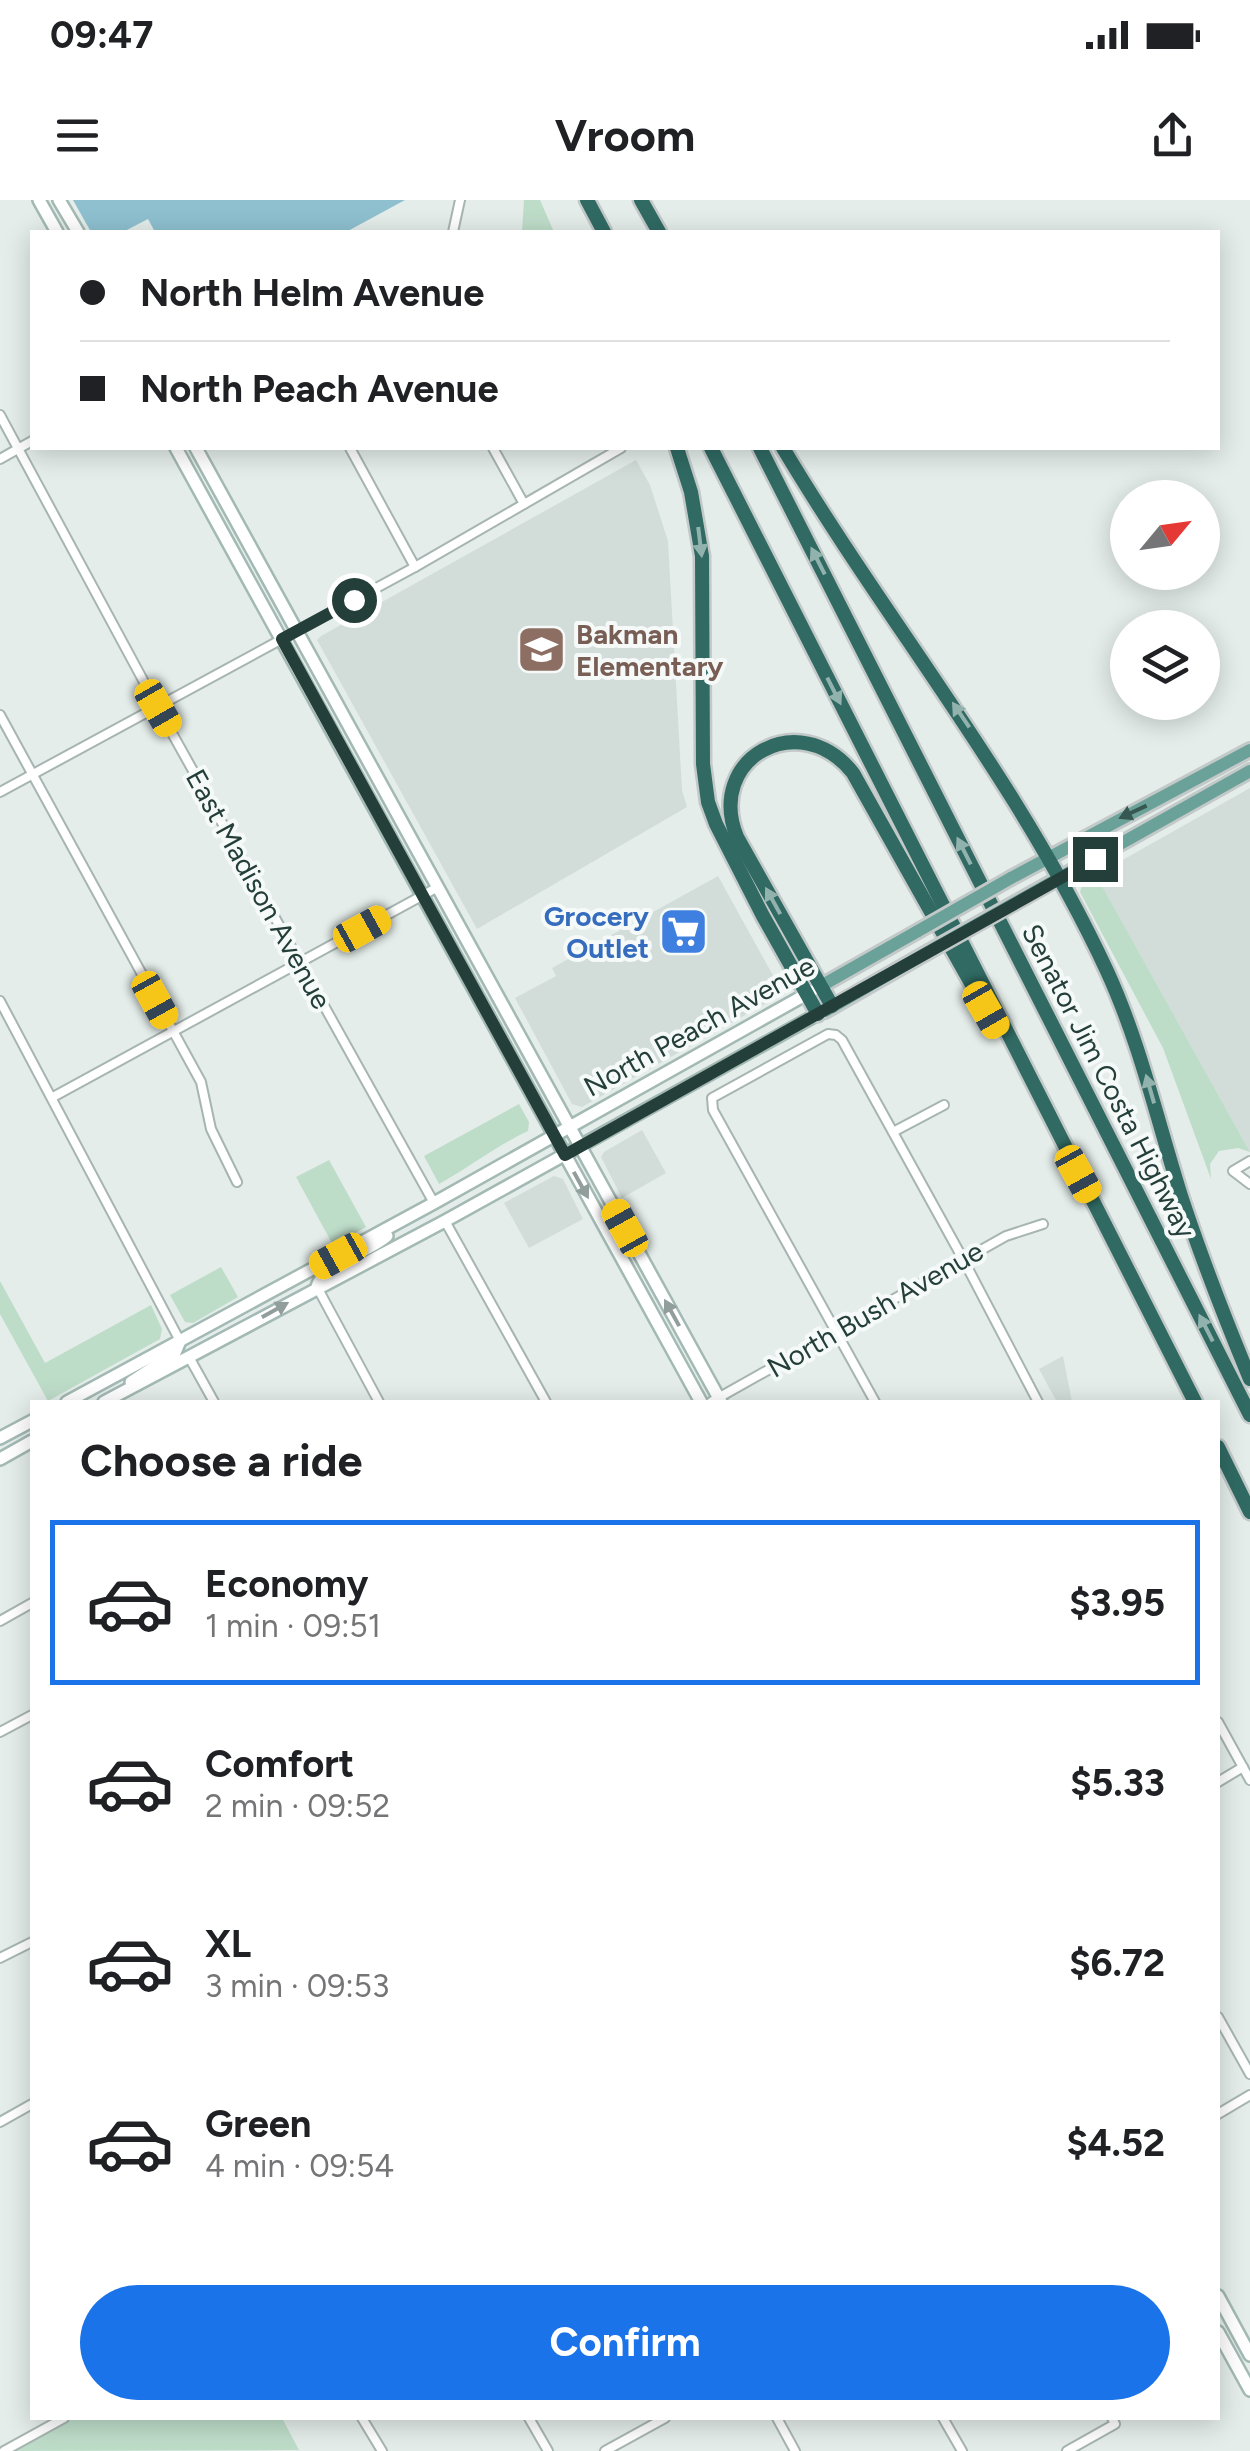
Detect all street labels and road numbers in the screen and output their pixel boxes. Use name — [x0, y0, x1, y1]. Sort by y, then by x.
street label: East Madison Avenue — [179, 763, 339, 1015]
street label: Senator Jim Costa Highway — [1015, 918, 1203, 1244]
street label: North Peach Avenue — [578, 948, 820, 1104]
street label: North Bush Avenue — [761, 1233, 989, 1385]

